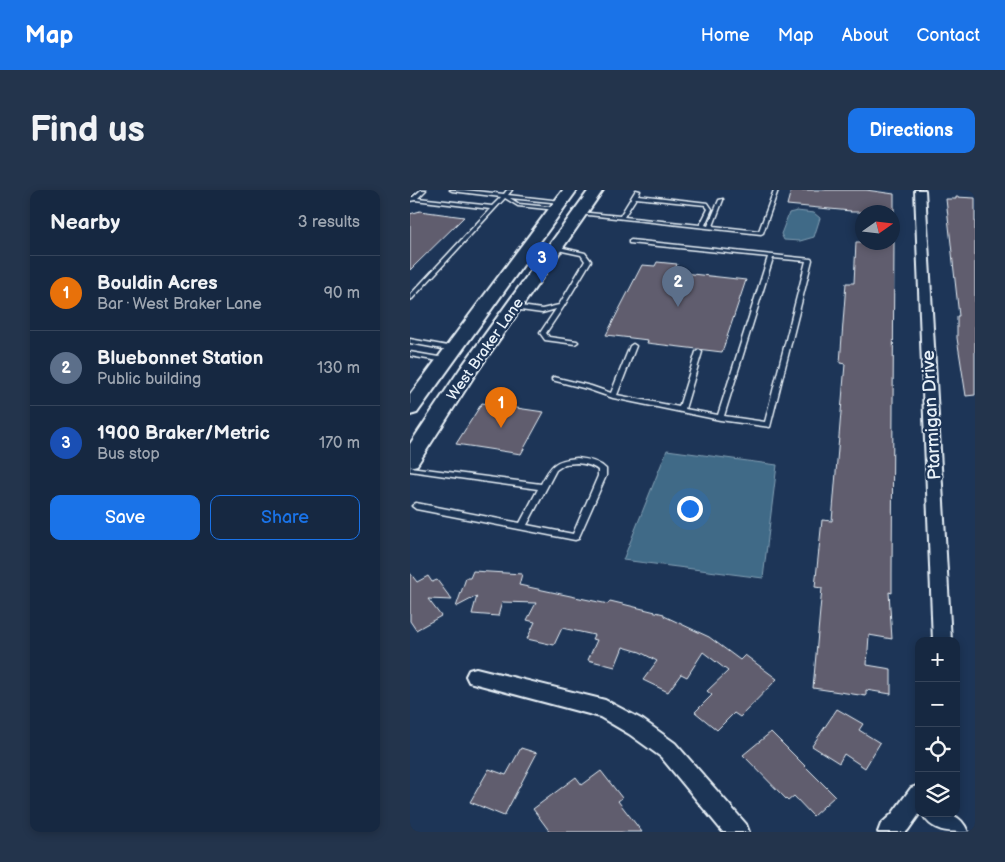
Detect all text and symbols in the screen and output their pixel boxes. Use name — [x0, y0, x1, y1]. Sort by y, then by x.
text: Map — [25, 21, 73, 50]
text: Home — [701, 25, 750, 46]
text: Map — [778, 25, 814, 46]
text: About — [842, 25, 889, 46]
text: Contact — [917, 25, 980, 46]
button: Directions — [848, 108, 975, 153]
text: Find us — [30, 109, 145, 152]
north arrow — [855, 205, 900, 250]
text: Nearby — [50, 210, 120, 235]
text: 3 results — [298, 213, 360, 232]
pin: 3 — [526, 242, 558, 283]
pin: 2 — [662, 266, 694, 307]
text: Bouldin Acres — [97, 272, 218, 295]
text: 1 — [63, 284, 69, 303]
text: 90 m — [324, 284, 360, 303]
street label: West Braker Lane — [443, 294, 528, 404]
text: Bar · West Braker Lane — [97, 295, 262, 314]
text: Bluebonnet Station — [97, 347, 263, 370]
street label: Ptarmigan Drive — [918, 349, 945, 480]
text: 2 — [61, 359, 71, 378]
text: 130 m — [317, 359, 360, 378]
text: Public building — [97, 370, 201, 389]
pin: 1 — [485, 387, 517, 428]
text: 1900 Braker/Metric — [97, 422, 270, 445]
text: 3 — [61, 434, 71, 453]
text: 170 m — [319, 434, 360, 453]
text: Bus stop — [97, 445, 160, 464]
button: Save — [50, 495, 200, 540]
button: Share — [210, 495, 360, 540]
your location — [677, 496, 703, 522]
map controls — [915, 637, 960, 817]
button: + — [915, 637, 960, 682]
button: − — [915, 682, 960, 727]
button: locate — [915, 727, 960, 772]
button: layers — [915, 772, 960, 817]

